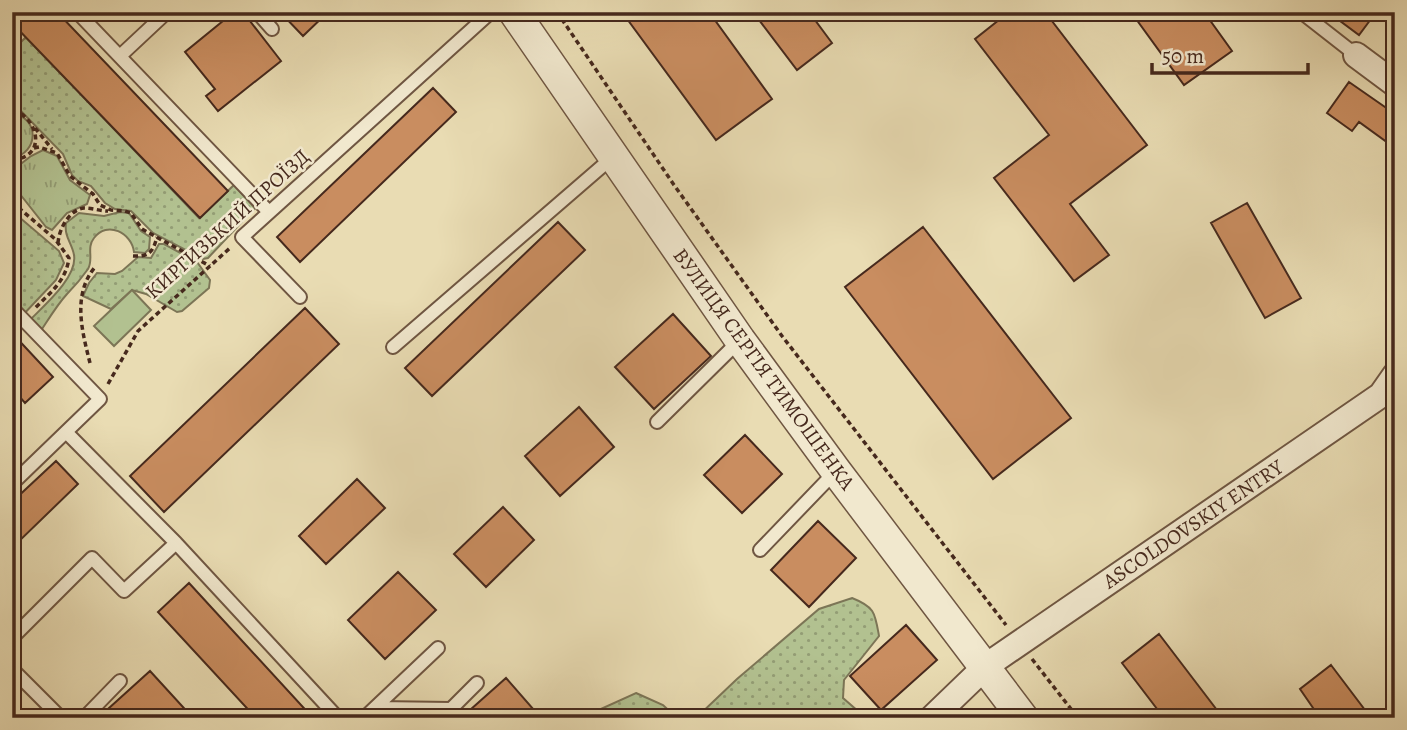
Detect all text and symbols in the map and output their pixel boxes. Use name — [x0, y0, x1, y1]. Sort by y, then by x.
scale bar — [1152, 32, 1307, 76]
text: 50 m — [1162, 42, 1204, 70]
street label: КИРГИЗЬКИЙ ПРОЇЗД — [139, 143, 315, 305]
street label: ВУЛИЦЯ СЕРГІЯ ТИМОШЕНКА — [667, 242, 862, 496]
street label: ASCOLDOVSKIY ENTRY — [1096, 453, 1289, 596]

